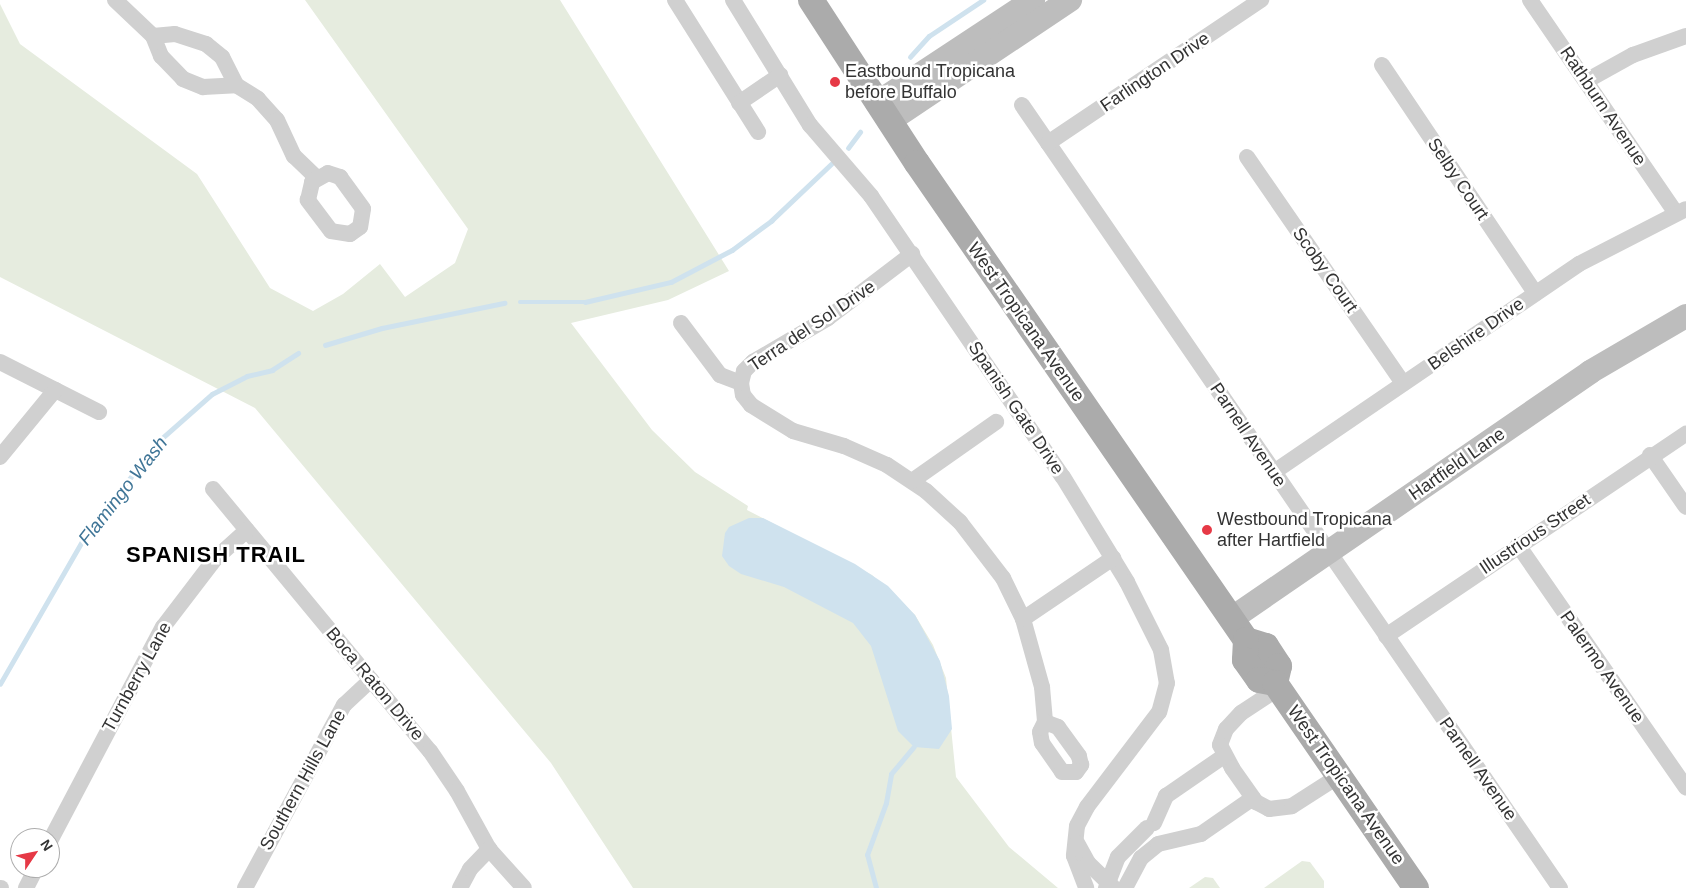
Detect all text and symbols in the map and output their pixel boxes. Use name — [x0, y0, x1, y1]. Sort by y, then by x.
street label: Farlington Drive — [1096, 28, 1214, 116]
street label: Rathburn Avenue — [1555, 42, 1651, 170]
place label: Eastbound Tropicana before Buffalo — [845, 61, 1015, 104]
marker: Eastbound Tropicana before Buffalo — [829, 76, 841, 88]
street label: Selby Court — [1423, 134, 1493, 224]
street label: Scoby Court — [1288, 223, 1362, 317]
street label: West Tropicana Avenue — [962, 238, 1090, 406]
street label: Terra del Sol Drive — [745, 276, 879, 376]
street label: Belshire Drive — [1424, 293, 1528, 375]
street label: Spanish Gate Drive — [963, 337, 1069, 479]
street label: Parnell Avenue — [1205, 378, 1291, 492]
street label: Hartfield Lane — [1405, 423, 1509, 505]
water label: Flamingo Wash — [73, 432, 173, 550]
street label: Illustrious Street — [1475, 489, 1595, 579]
place label: Westbound Tropicana after Hartfield — [1217, 509, 1392, 552]
marker: Westbound Tropicana after Hartfield — [1201, 524, 1213, 536]
district label: SPANISH TRAIL — [124, 542, 308, 568]
street label: Palermo Avenue — [1555, 606, 1649, 728]
street label: Turnberry Lane — [98, 618, 176, 736]
street label: Boca Raton Drive — [321, 623, 429, 745]
street label: West Tropicana Avenue — [1282, 701, 1410, 869]
street label: Southern Hills Lane — [255, 706, 351, 854]
street label: Parnell Avenue — [1434, 713, 1522, 825]
north arrow — [10, 828, 60, 878]
text: N — [37, 837, 56, 854]

